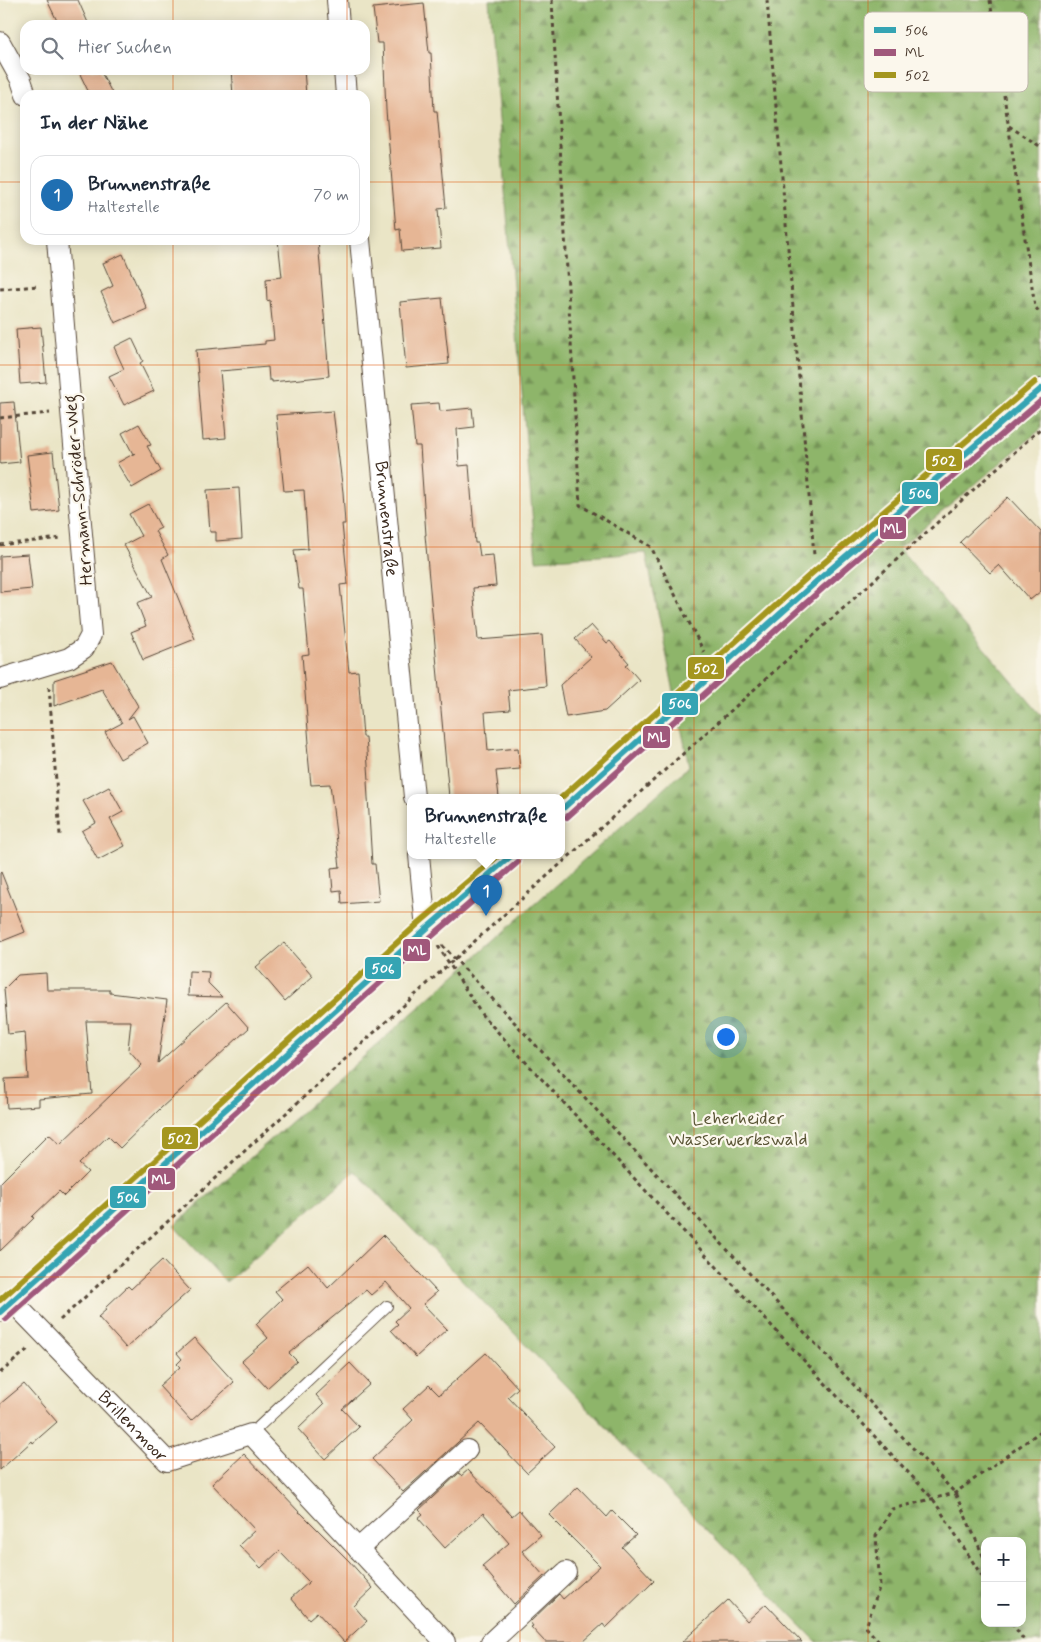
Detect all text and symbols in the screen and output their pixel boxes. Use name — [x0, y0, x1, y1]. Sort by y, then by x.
legend — [864, 12, 1028, 92]
search box — [20, 20, 370, 75]
text: 506 — [905, 22, 928, 40]
icon: search — [38, 34, 66, 62]
text: Hier suchen — [78, 35, 172, 60]
text: ML — [905, 44, 925, 62]
text: 502 — [905, 67, 930, 85]
text: In der Nähe — [40, 109, 148, 137]
text: Brunnenstraße — [88, 172, 211, 197]
text: 1 — [53, 185, 61, 206]
text: 70 m — [313, 185, 349, 206]
text: Haltestelle — [88, 197, 160, 218]
street label: Hermann-Schröder-Weg — [59, 393, 101, 586]
line badge: 502 — [925, 448, 963, 472]
text: 502 — [932, 452, 957, 470]
street label: Brunnenstraße — [368, 460, 404, 578]
line badge: 506 — [901, 481, 939, 505]
text: 506 — [908, 485, 932, 503]
line badge: ML — [879, 516, 907, 540]
text: ML — [883, 520, 903, 538]
line badge: 502 — [687, 656, 725, 680]
text: 502 — [694, 660, 719, 678]
line badge: 506 — [661, 692, 699, 716]
text: 506 — [668, 695, 692, 713]
line badge: ML — [642, 725, 671, 749]
text: ML — [647, 729, 667, 747]
popup — [407, 794, 565, 859]
text: Brunnenstraße — [425, 804, 547, 829]
text: Haltestelle — [425, 829, 496, 850]
pin: 1 — [470, 875, 502, 916]
line badge: ML — [402, 938, 431, 962]
text: ML — [407, 942, 427, 960]
line badge: 506 — [364, 956, 402, 980]
text: 506 — [371, 960, 395, 978]
your location — [713, 1024, 739, 1050]
park label: Leherheider Wasserwerkswald — [668, 1107, 808, 1152]
line badge: 502 — [161, 1126, 199, 1150]
text: 502 — [168, 1130, 193, 1148]
line badge: ML — [147, 1167, 176, 1191]
text: ML — [151, 1171, 171, 1189]
line badge: 506 — [109, 1185, 147, 1209]
text: 506 — [116, 1189, 140, 1207]
street label: Brillenmoor — [92, 1386, 173, 1468]
map controls — [981, 1537, 1026, 1627]
button: + — [981, 1537, 1026, 1582]
button: − — [981, 1582, 1026, 1627]

